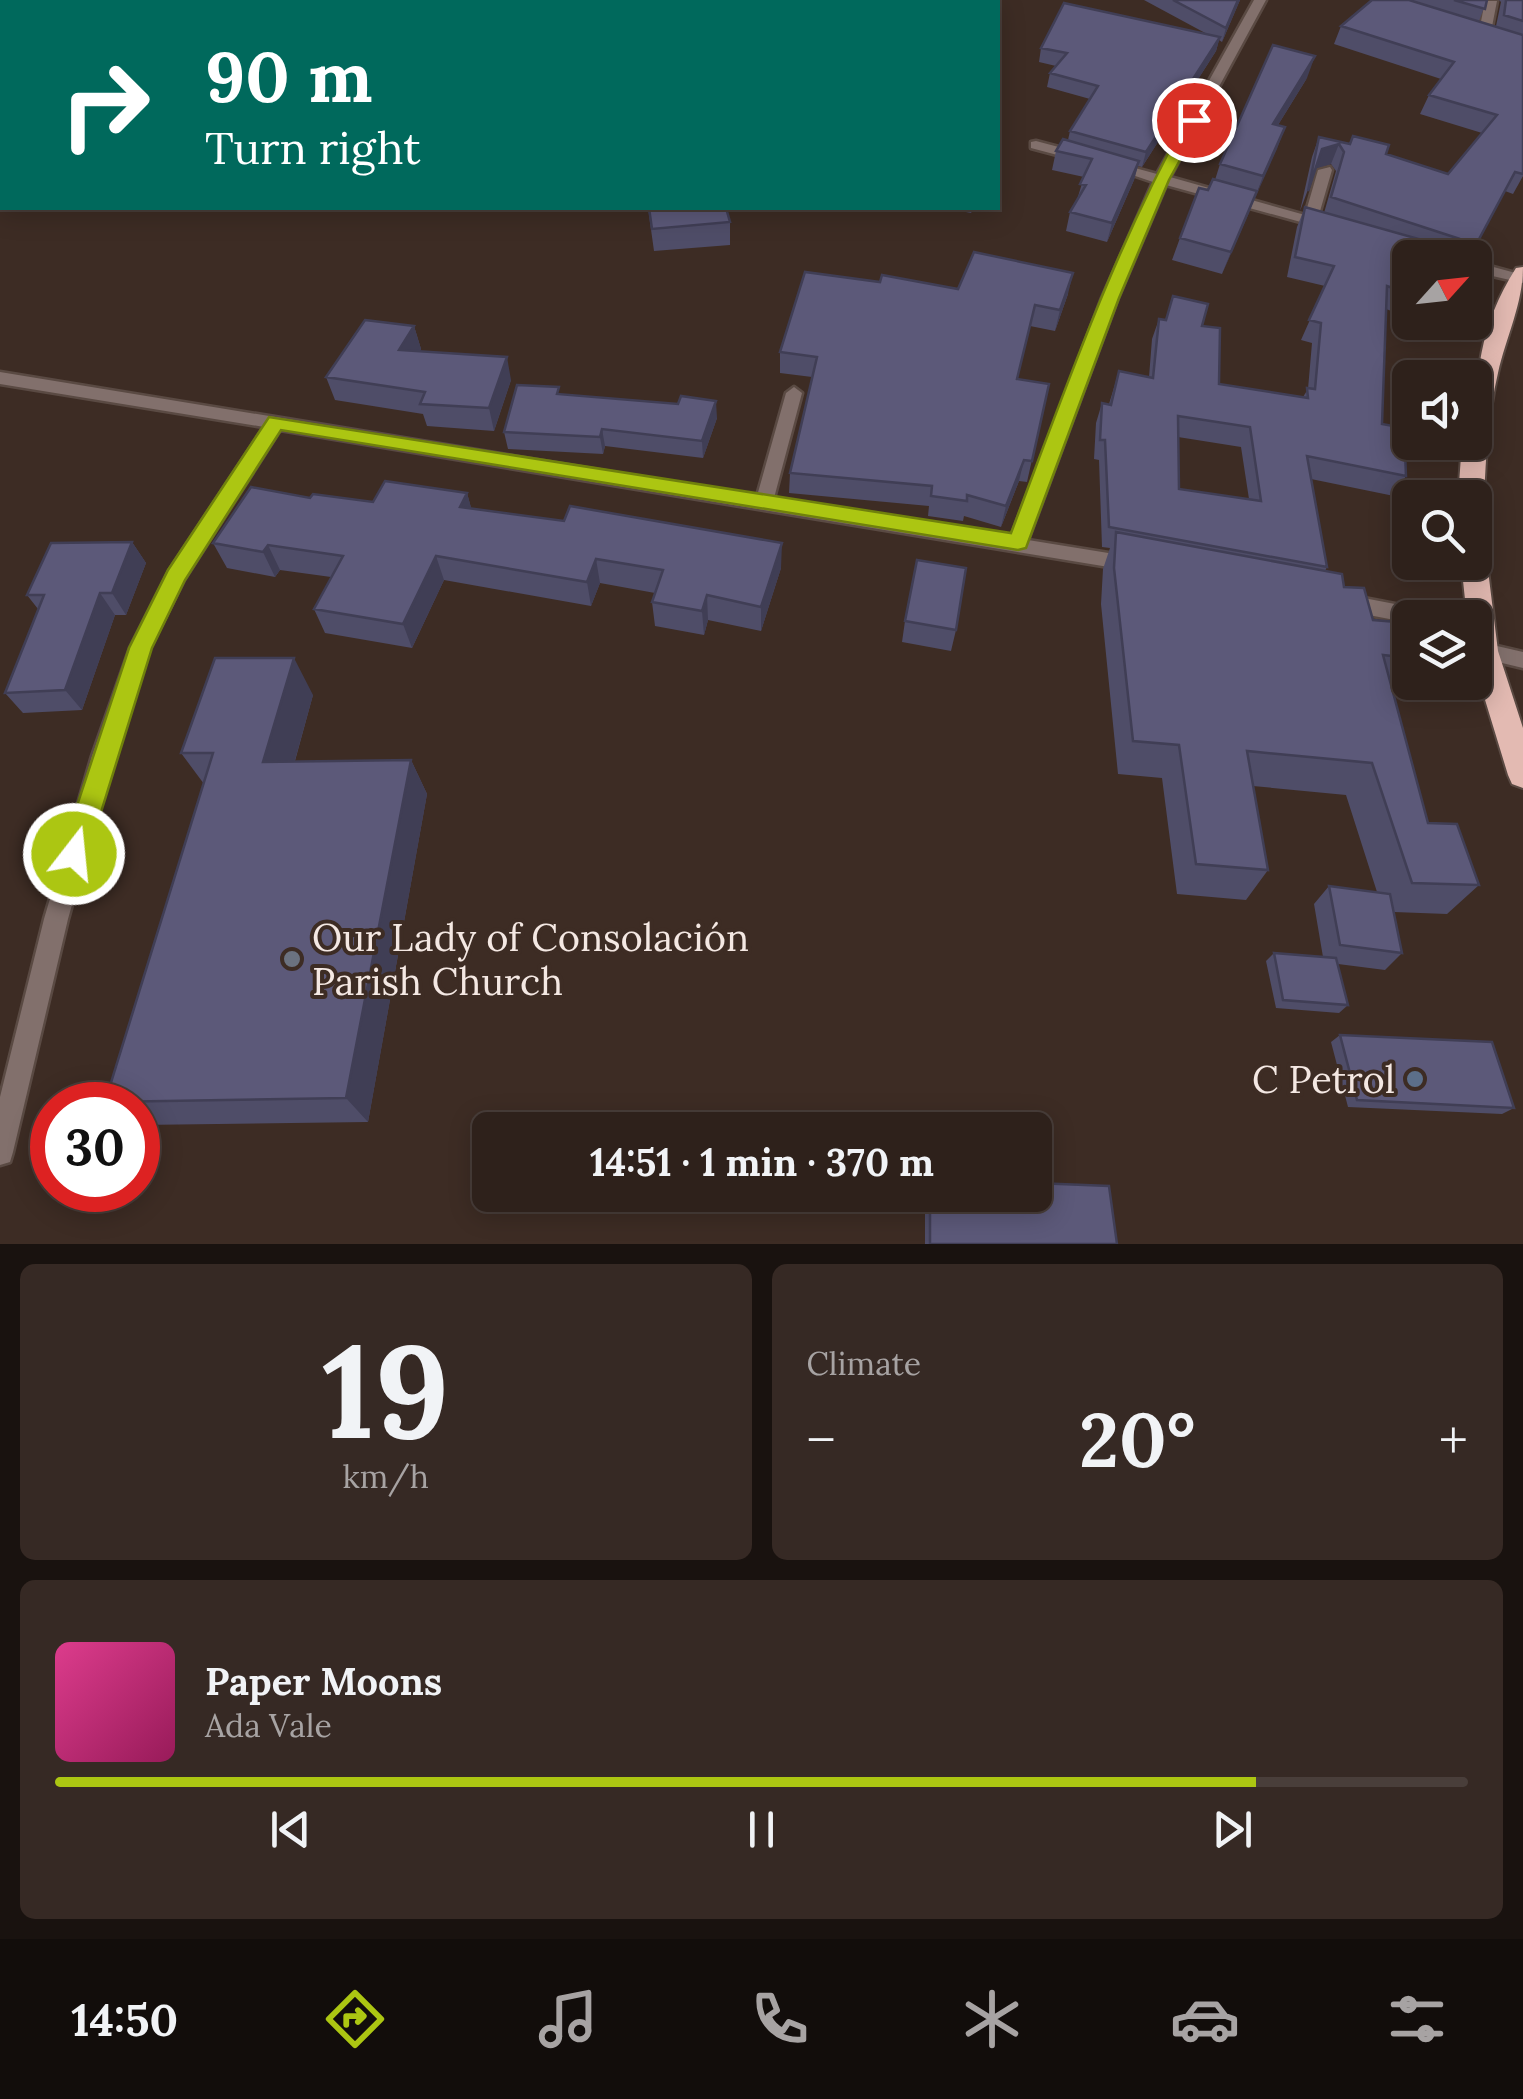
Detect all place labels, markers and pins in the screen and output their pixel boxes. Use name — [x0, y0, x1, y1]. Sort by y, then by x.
pin — [1152, 78, 1237, 163]
place label: Our Lady of Consolación Parish Church — [312, 913, 749, 1005]
marker: Our Lady of Consolación Parish Church — [281, 948, 303, 970]
place label: C Petrol — [1252, 1055, 1395, 1103]
marker: C Petrol — [1404, 1068, 1426, 1090]

